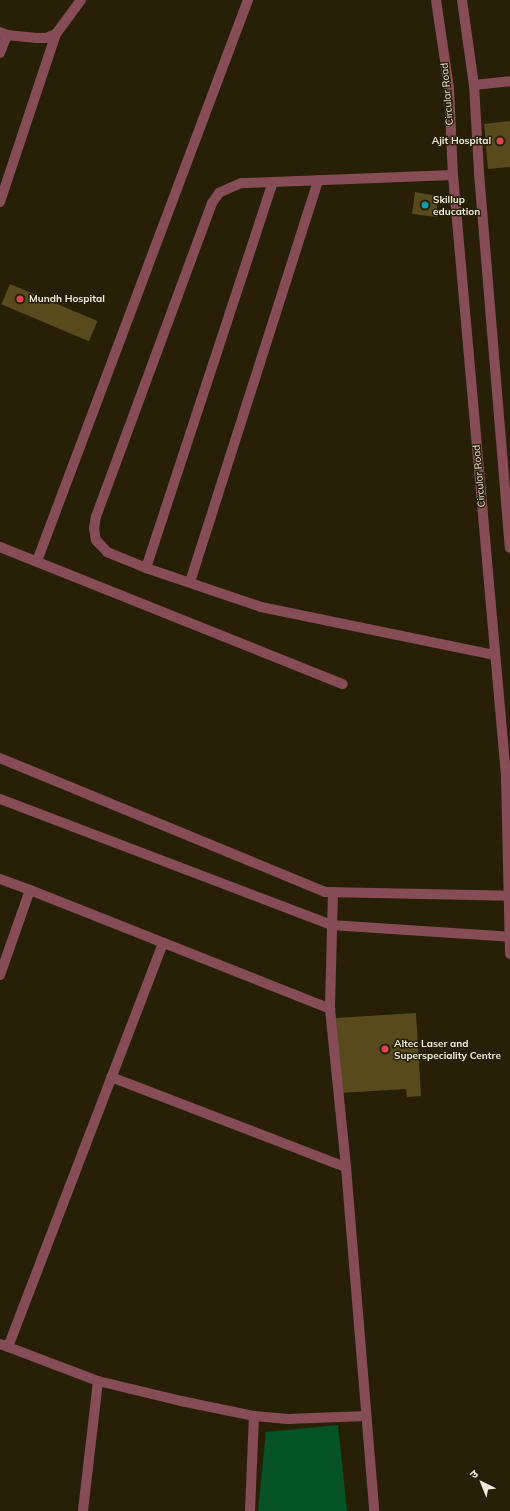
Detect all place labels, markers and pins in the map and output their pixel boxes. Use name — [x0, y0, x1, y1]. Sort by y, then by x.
place label: Ajit Hospital — [432, 135, 491, 147]
marker: Ajit Hospital — [494, 135, 506, 147]
place label: Skillup education — [433, 193, 480, 216]
marker: Skillup education — [420, 200, 430, 210]
marker: Mundh Hospital — [14, 293, 26, 305]
place label: Mundh Hospital — [29, 293, 105, 305]
place label: Altec Laser and Superspeciality Centre — [394, 1037, 501, 1060]
marker: Altec Laser and Superspeciality Centre — [379, 1043, 391, 1055]

